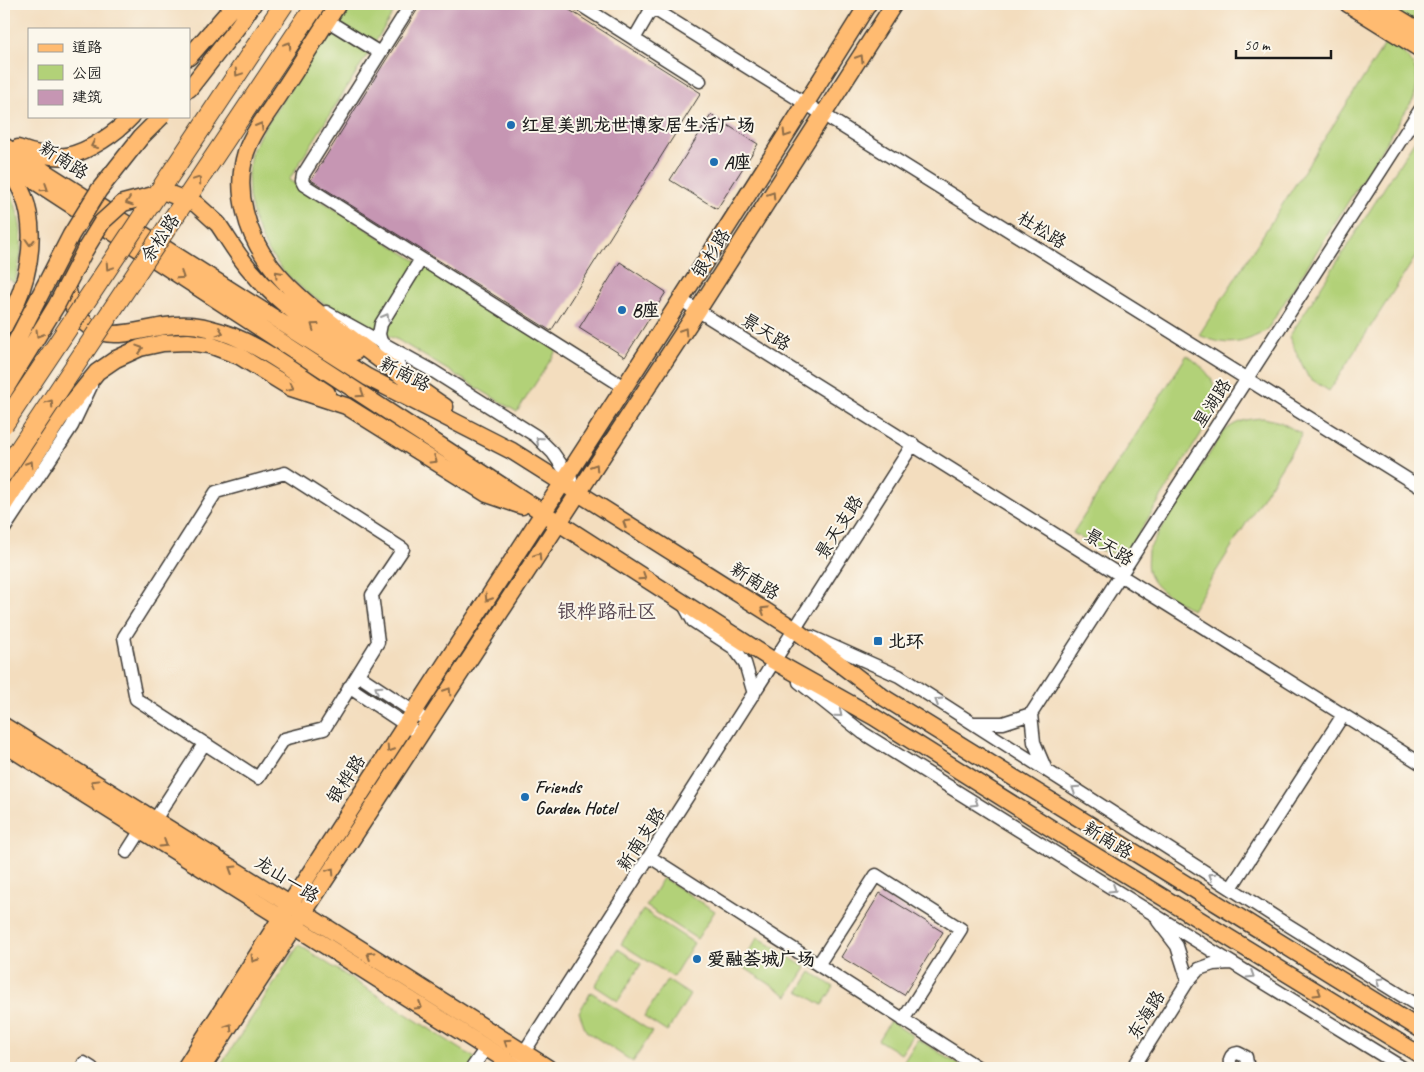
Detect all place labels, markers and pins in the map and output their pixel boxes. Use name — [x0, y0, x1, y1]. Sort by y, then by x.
place label: 红星美凯龙世博家居生活广场 — [521, 114, 755, 136]
marker: 红星美凯龙世博家居生活广场 — [505, 119, 517, 131]
place label: A座 — [724, 151, 751, 173]
marker: A座 — [708, 156, 720, 168]
place label: B座 — [632, 299, 659, 321]
marker: B座 — [616, 304, 628, 316]
place label: 北环 — [888, 630, 924, 652]
marker: 北环 — [872, 635, 884, 647]
place label: Friends Garden Hotel — [535, 776, 620, 819]
marker: Friends Garden Hotel — [519, 791, 531, 803]
place label: 爱融荟城广场 — [707, 948, 815, 970]
marker: 爱融荟城广场 — [691, 953, 703, 965]

